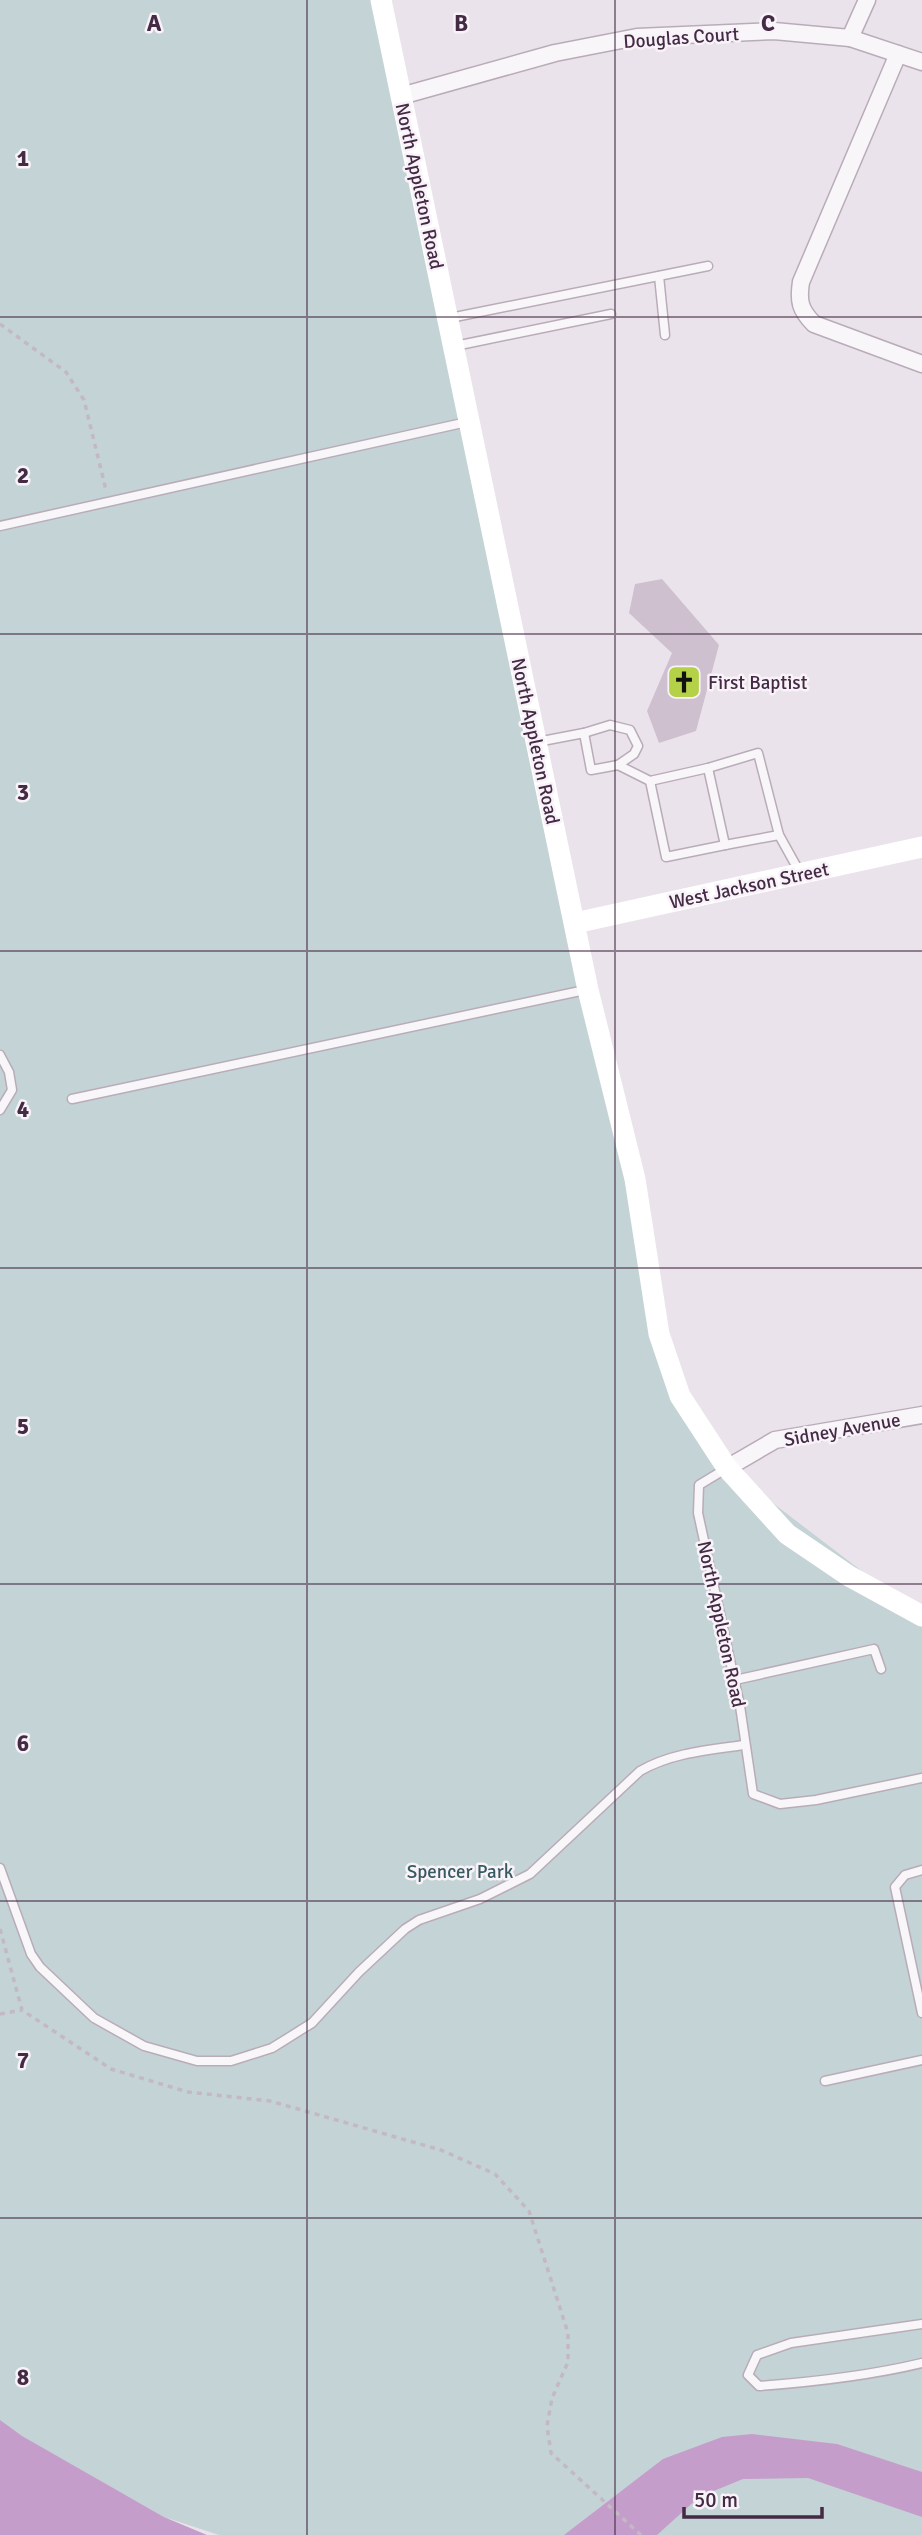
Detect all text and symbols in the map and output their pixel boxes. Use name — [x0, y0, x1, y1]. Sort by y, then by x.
text: A — [147, 9, 162, 38]
text: B — [454, 9, 468, 38]
text: C — [761, 9, 775, 38]
street label: Douglas Court — [622, 22, 740, 54]
street label: North Appleton Road — [390, 101, 448, 272]
text: 1 — [17, 144, 29, 173]
text: 2 — [17, 461, 29, 490]
street label: North Appleton Road — [506, 656, 564, 827]
church icon: First Baptist — [665, 663, 703, 701]
place label: First Baptist — [708, 671, 808, 695]
text: 3 — [17, 778, 29, 807]
street label: West Jackson Street — [667, 857, 831, 915]
text: 4 — [17, 1095, 29, 1124]
street label: Sidney Avenue — [782, 1408, 902, 1452]
text: 5 — [17, 1412, 29, 1441]
street label: North Appleton Road — [692, 1539, 750, 1710]
text: 6 — [17, 1729, 29, 1758]
park label: Spencer Park — [407, 1860, 514, 1884]
text: 7 — [17, 2046, 29, 2075]
text: 8 — [17, 2363, 29, 2392]
scale bar — [684, 2476, 822, 2520]
text: 50 m — [694, 2487, 738, 2513]

